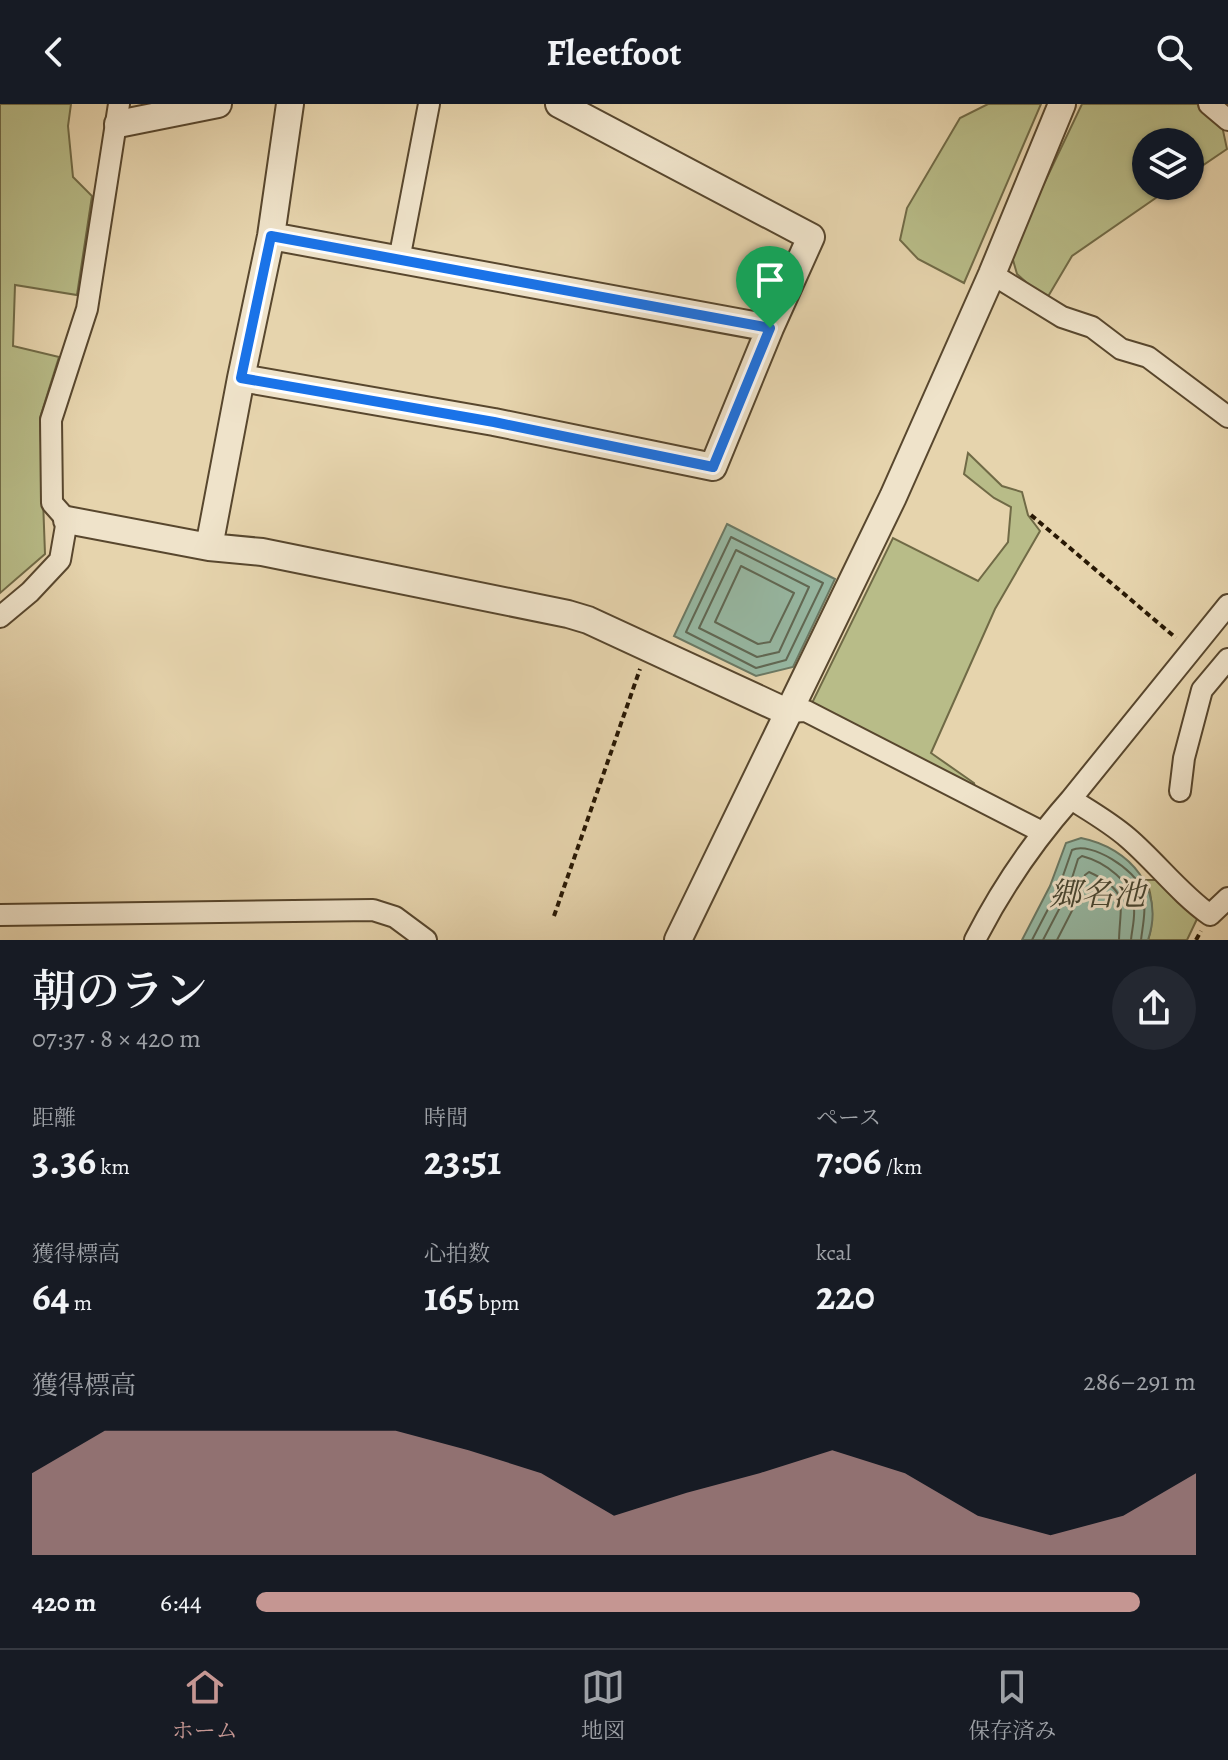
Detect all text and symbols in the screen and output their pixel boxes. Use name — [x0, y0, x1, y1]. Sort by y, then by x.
text: Fleetfoot — [546, 28, 682, 77]
icon: back — [32, 30, 76, 74]
icon: search — [1152, 30, 1196, 74]
map controls — [1132, 128, 1204, 200]
button: layers — [1132, 128, 1204, 200]
pin — [736, 246, 804, 328]
icon: arrive — [748, 258, 792, 302]
water label: 郷名池 — [1049, 872, 1148, 916]
text: 朝のラン — [32, 961, 208, 1021]
button: share — [1112, 966, 1196, 1050]
text: 07:37 · 8 × 420 m — [32, 1021, 201, 1056]
text: 距離 — [32, 1103, 76, 1133]
text: 時間 — [424, 1103, 468, 1133]
text: ペース — [816, 1103, 881, 1133]
text: 3.36 — [32, 1133, 96, 1188]
text: 23:51 — [424, 1133, 501, 1188]
text: 7:06 — [816, 1133, 881, 1188]
text: km — [96, 1152, 130, 1182]
text: /km — [881, 1152, 922, 1182]
text: kcal — [816, 1238, 851, 1268]
text: 獲得標高 — [32, 1239, 120, 1269]
text: 心拍数 — [424, 1239, 490, 1269]
text: 220 — [816, 1268, 875, 1323]
text: 64 — [32, 1269, 69, 1324]
text: 165 — [424, 1269, 474, 1324]
text: m — [69, 1288, 92, 1318]
text: bpm — [474, 1288, 520, 1318]
text: 286–291 m — [1083, 1364, 1196, 1399]
text: 獲得標高 — [32, 1368, 136, 1403]
text: 420 m — [32, 1585, 96, 1620]
text: 6:44 — [160, 1585, 202, 1620]
tab: ホーム — [172, 1665, 238, 1746]
tab: 地図 — [581, 1665, 625, 1746]
tab: 保存済み — [968, 1665, 1056, 1746]

